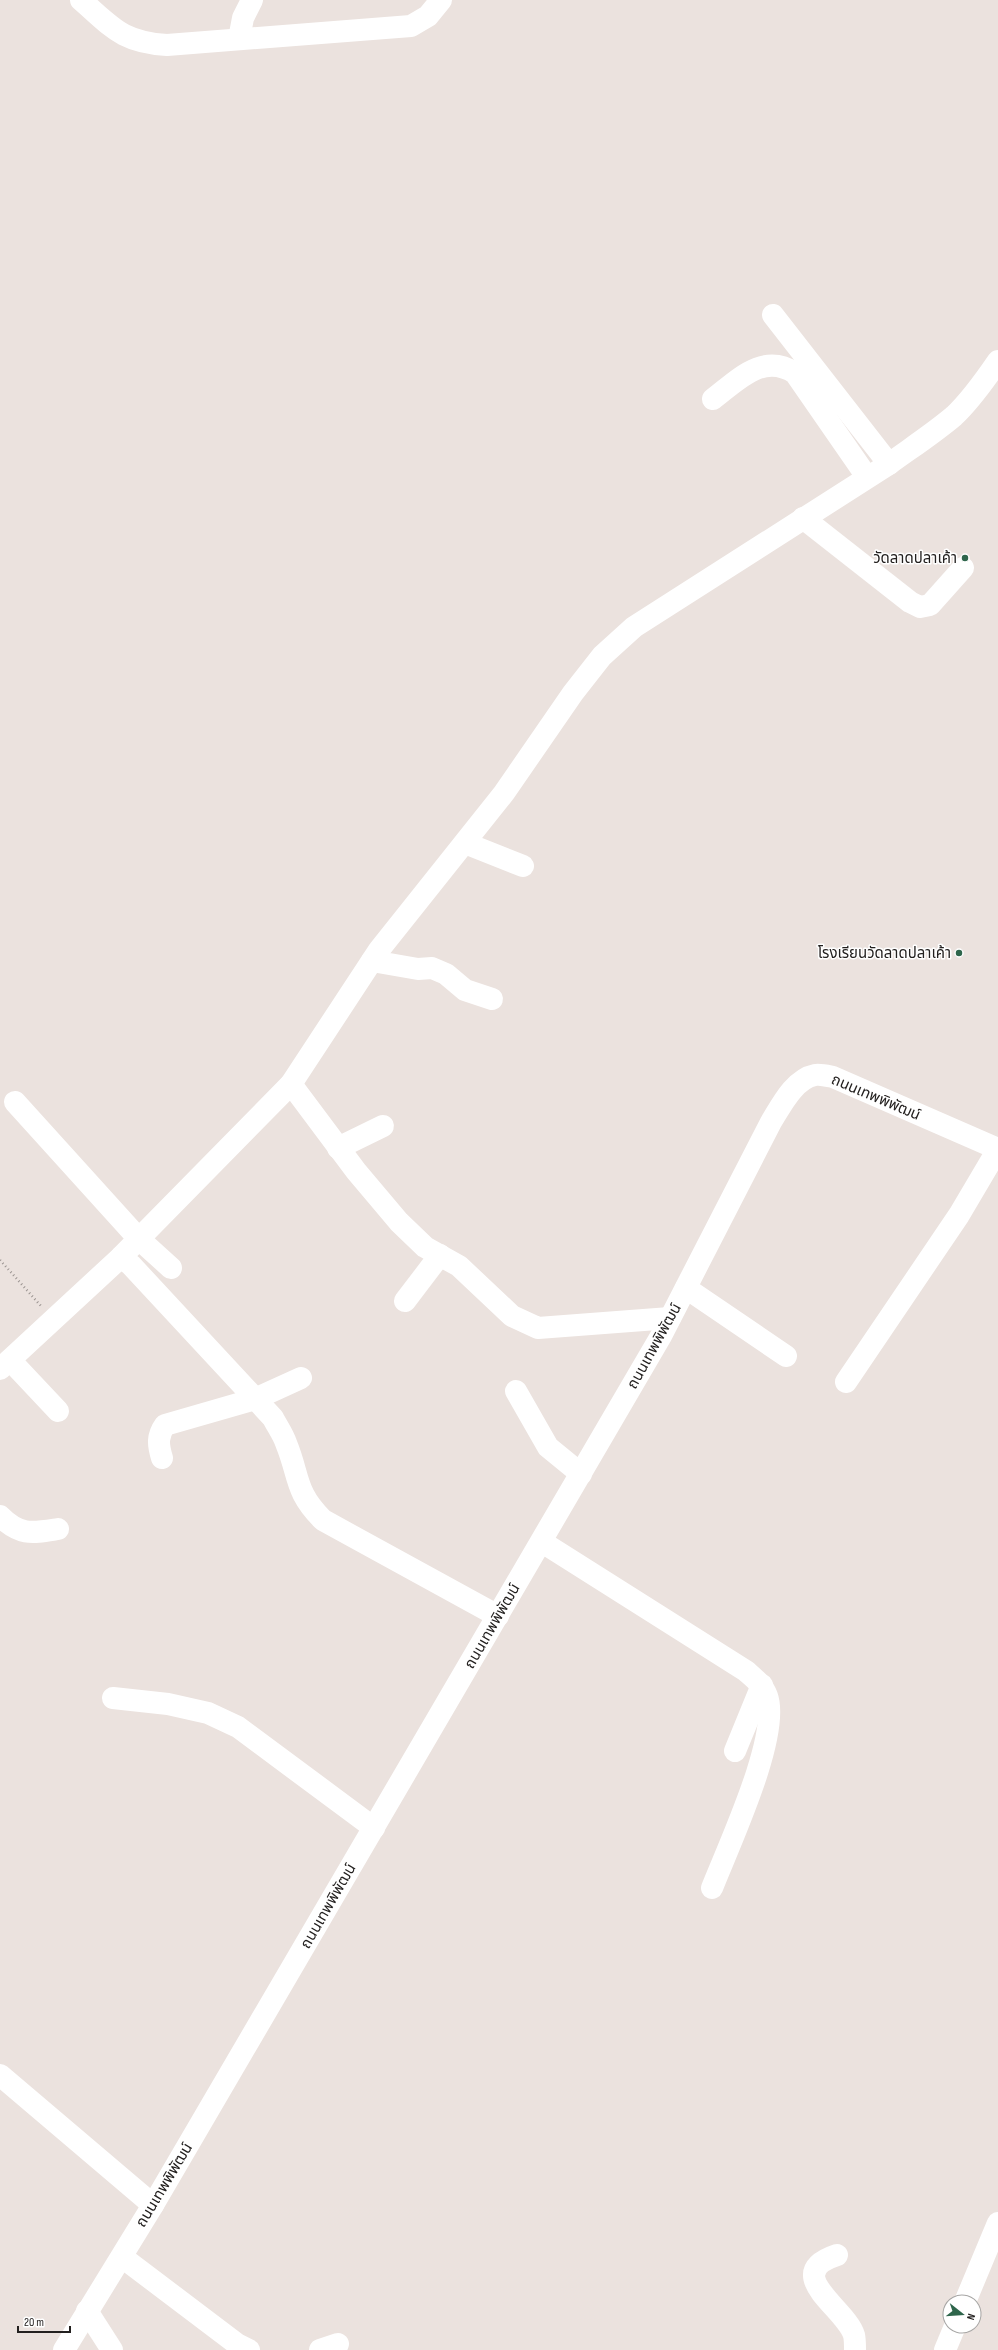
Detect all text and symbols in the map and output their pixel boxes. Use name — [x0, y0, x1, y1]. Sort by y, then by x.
place label: วัดลาดปลาเค้า — [873, 549, 957, 568]
marker: วัดลาดปลาเค้า — [960, 553, 970, 563]
place label: โรงเรียนวัดลาดปลาเค้า — [818, 944, 951, 963]
marker: โรงเรียนวัดลาดปลาเค้า — [954, 948, 964, 958]
street label: ถนนเทพพิพัฒน์ — [828, 1070, 923, 1125]
street label: ถนนเทพพิพัฒน์ — [623, 1300, 686, 1392]
street label: ถนนเทพพิพัฒน์ — [460, 1580, 524, 1672]
street label: ถนนเทพพิพัฒน์ — [296, 1860, 360, 1952]
street label: ถนนเทพพิพัฒน์ — [132, 2140, 197, 2231]
north arrow — [942, 2294, 982, 2334]
scale bar — [18, 2308, 70, 2334]
text: N — [964, 2312, 978, 2322]
text: 20 m — [24, 2315, 44, 2330]

